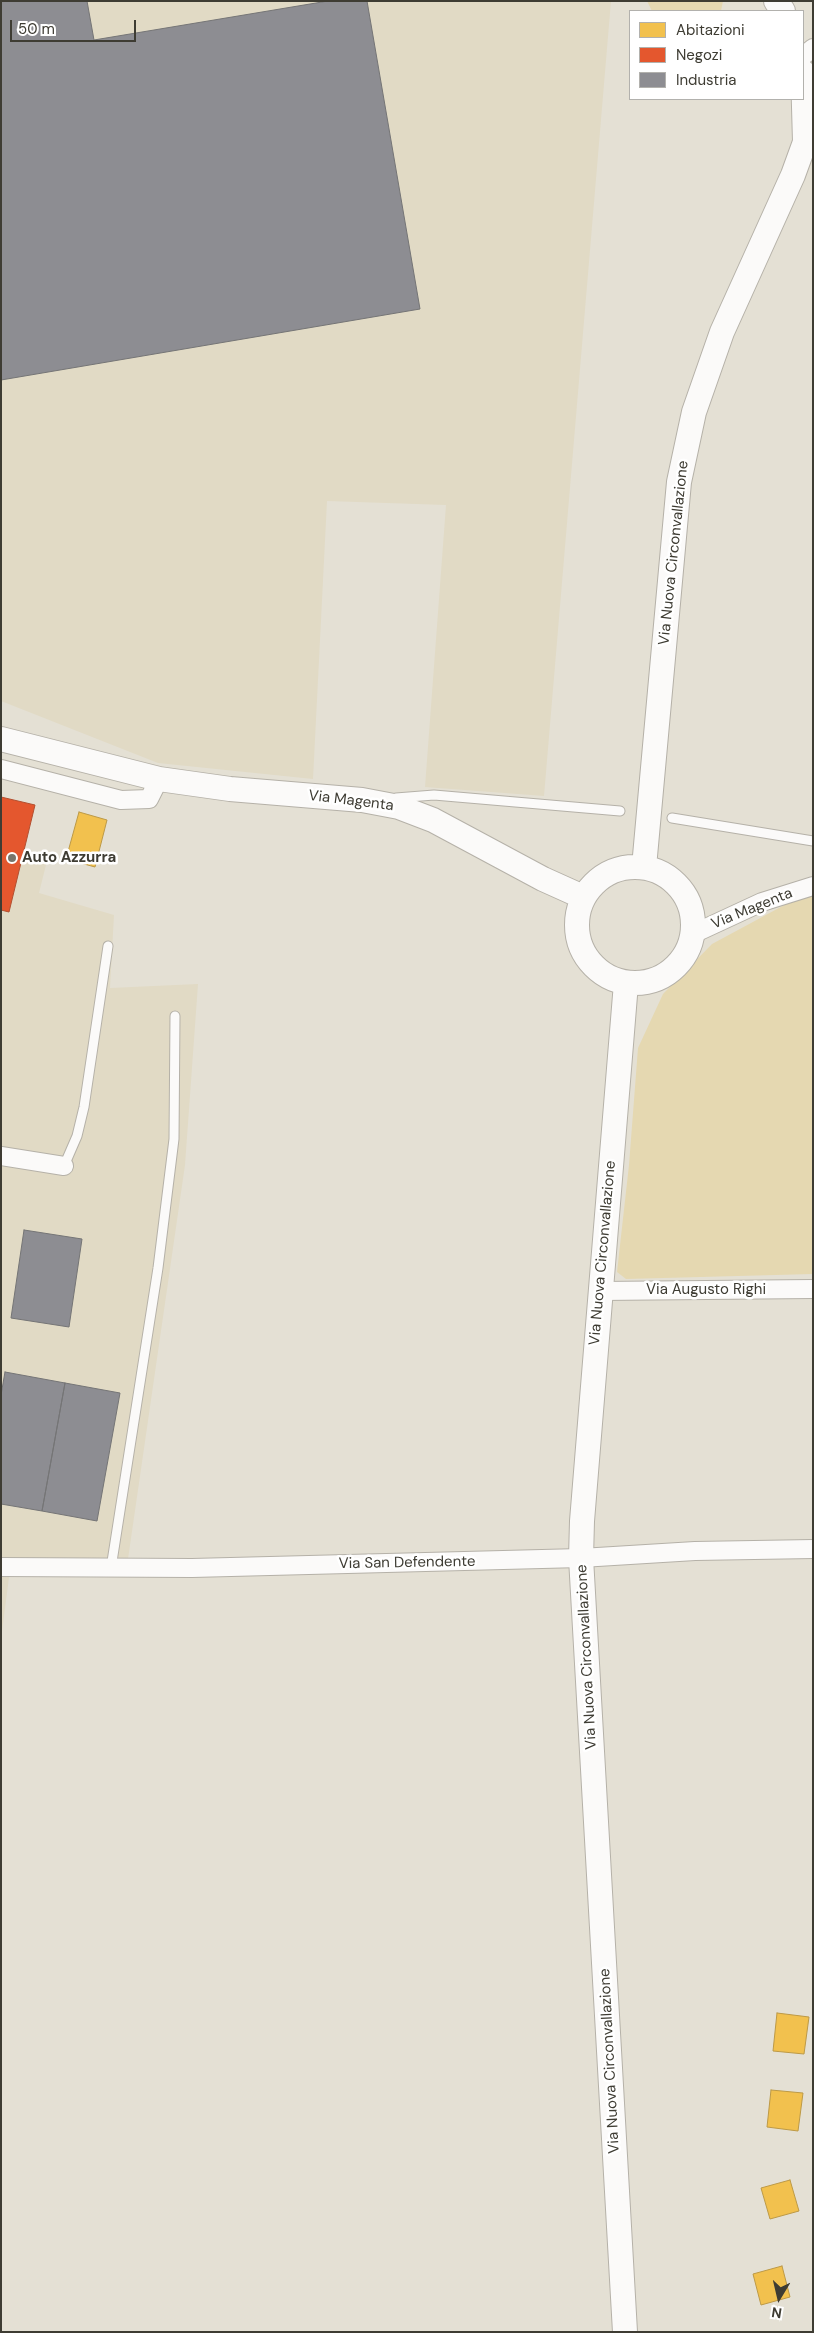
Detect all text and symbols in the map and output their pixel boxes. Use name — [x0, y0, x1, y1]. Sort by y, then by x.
scale bar — [12, 10, 139, 42]
legend — [629, 10, 804, 100]
text: 50 m — [18, 19, 55, 39]
text: Abitazioni — [676, 20, 745, 40]
text: Negozi — [676, 45, 722, 65]
text: Industria — [676, 70, 737, 90]
street label: Via Nuova Circonvallazione — [655, 460, 693, 646]
street label: Via Magenta — [307, 787, 395, 815]
place label: Auto Azzurra — [22, 849, 116, 867]
marker: Auto Azzurra — [6, 852, 18, 864]
street label: Via Magenta — [709, 885, 795, 933]
street label: Via Nuova Circonvallazione — [586, 1160, 620, 1346]
street label: Via Augusto Righi — [646, 1281, 766, 1299]
street label: Via San Defendente — [338, 1553, 476, 1573]
street label: Via Nuova Circonvallazione — [573, 1564, 601, 1750]
street label: Via Nuova Circonvallazione — [596, 1968, 624, 2154]
north arrow — [754, 2273, 804, 2323]
text: N — [770, 2303, 783, 2323]

